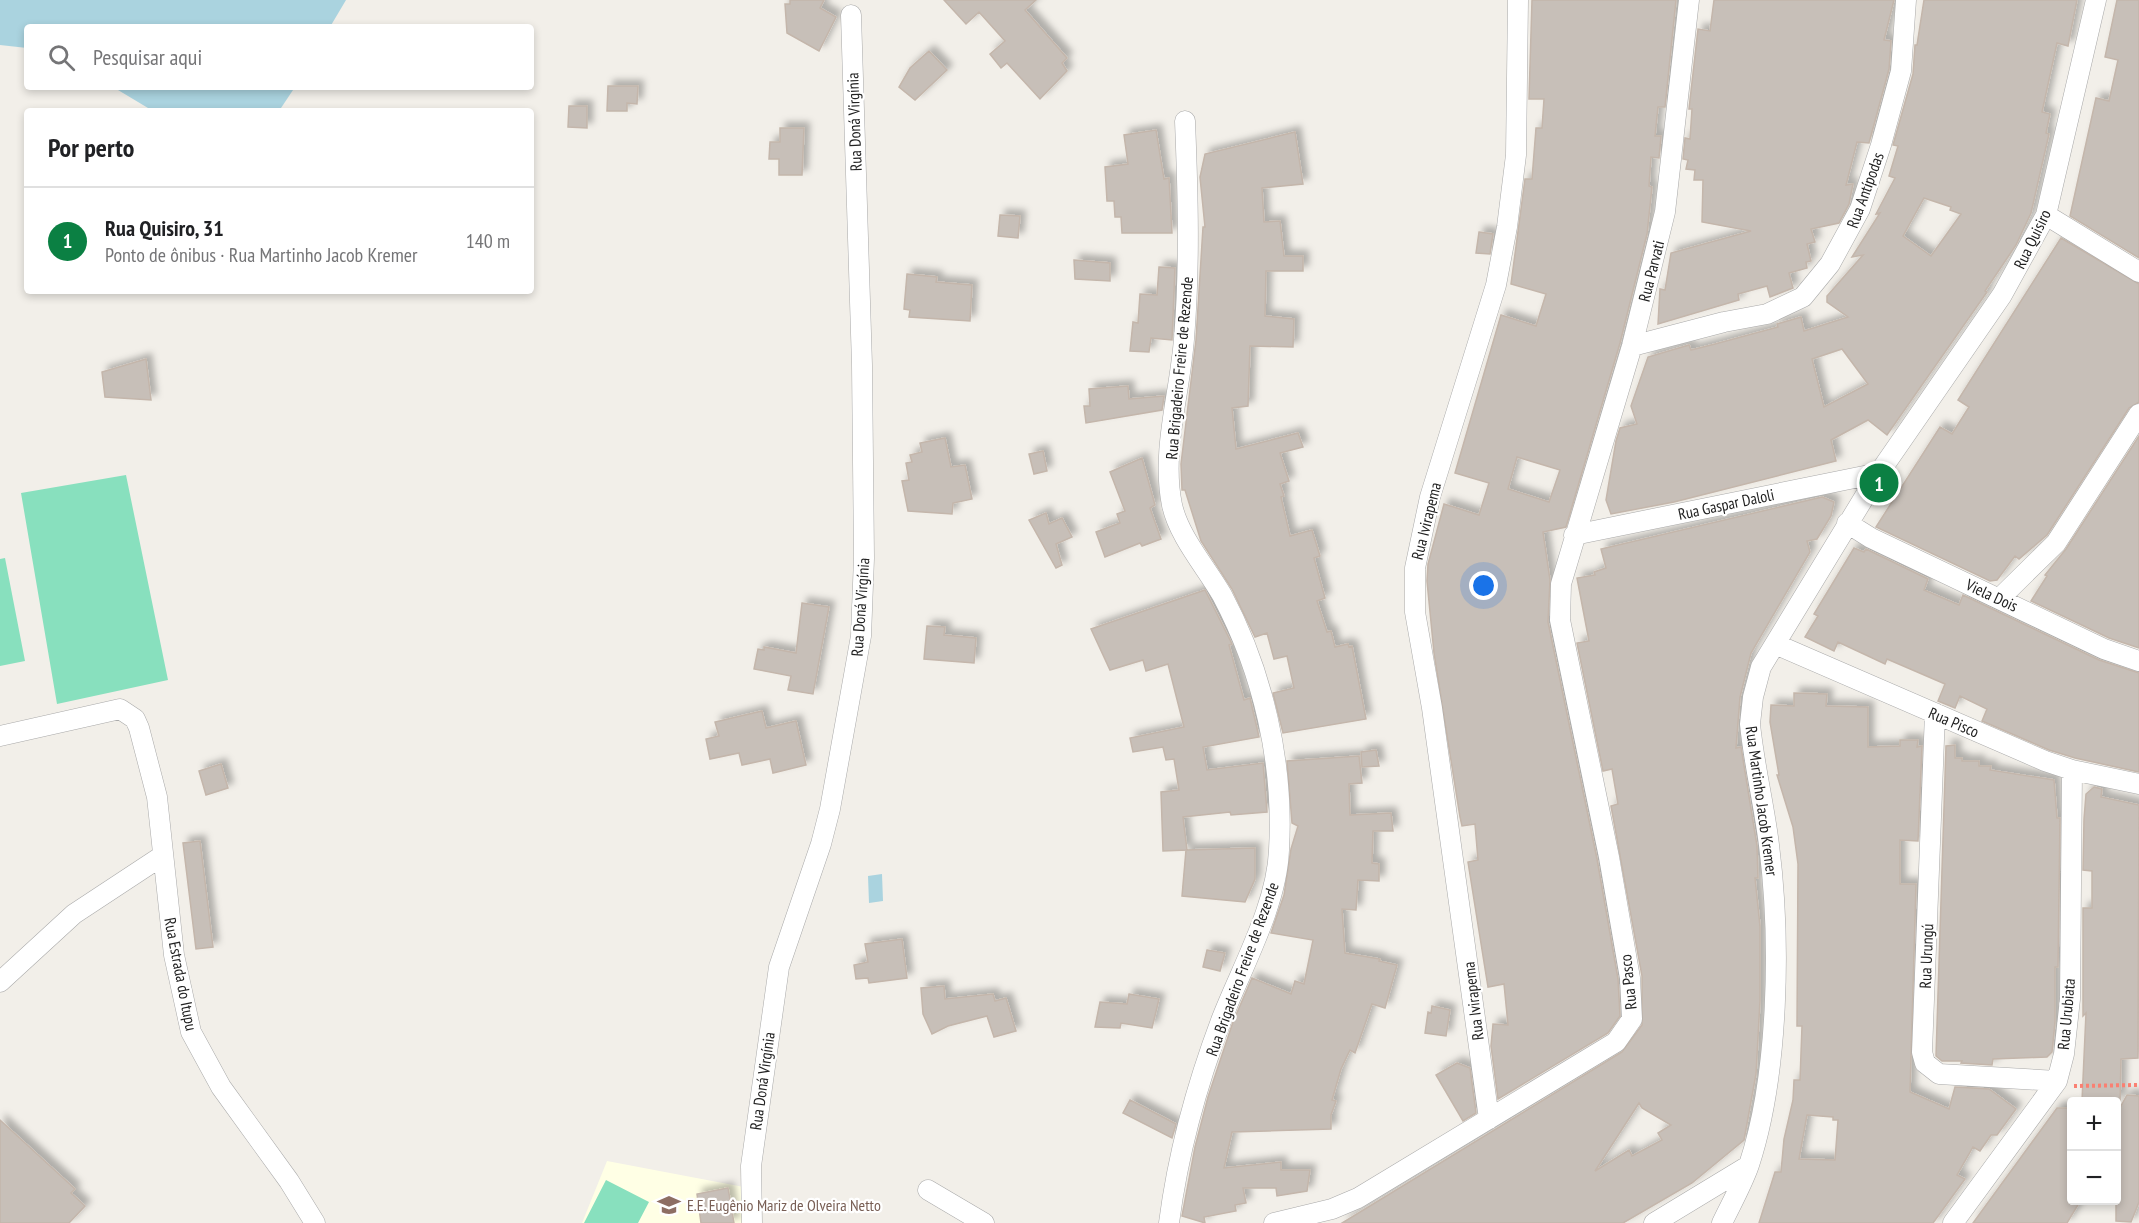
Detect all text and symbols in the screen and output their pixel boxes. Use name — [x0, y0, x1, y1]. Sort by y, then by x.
search box — [24, 24, 534, 90]
icon: search — [45, 41, 78, 74]
text: Pesquisar aqui — [93, 43, 202, 71]
street label: Rua Doná Virgínia — [842, 72, 866, 172]
text: Por perto — [48, 131, 134, 164]
street label: Rua Antípodas — [1842, 149, 1888, 231]
street label: Rua Quisiro — [2009, 206, 2055, 272]
text: Rua Quisiro, 31 — [105, 214, 224, 242]
text: 1 — [63, 228, 72, 254]
text: 140 m — [466, 228, 510, 254]
street label: Rua Parvati — [1634, 238, 1668, 304]
text: Ponto de ônibus · Rua Martinho Jacob Kremer — [105, 242, 417, 268]
street label: Rua Brigadeiro Freire de Rezende — [1161, 276, 1197, 460]
pin: 1 — [1860, 460, 1898, 506]
street label: Rua Ivirapema — [1407, 480, 1445, 562]
street label: Rua Gaspar Daloli — [1676, 484, 1776, 524]
street label: Rua Doná Virgínia — [847, 557, 873, 657]
your location — [1469, 571, 1498, 600]
street label: Viela Dois — [1962, 574, 2021, 616]
street label: Rua Pisco — [1926, 702, 1982, 742]
street label: Rua Martinho Jacob Kremer — [1742, 725, 1782, 878]
street label: Rua Brigadeiro Freire de Rezende — [1201, 879, 1283, 1059]
street label: Rua Estrada do Itupu — [160, 916, 202, 1032]
street label: Rua Urungú — [1915, 923, 1937, 989]
street label: Rua Pasco — [1615, 953, 1641, 1011]
street label: Rua Ivirapema — [1458, 961, 1488, 1041]
street label: Rua Urubiata — [2053, 977, 2079, 1051]
street label: Rua Doná Virgínia — [745, 1031, 779, 1131]
map controls — [2067, 1097, 2121, 1205]
button: + — [2067, 1097, 2121, 1151]
button: − — [2067, 1151, 2121, 1205]
school or university icon: E.E. Eugênio Mariz de Olveira Netto — [656, 1192, 682, 1218]
place label: E.E. Eugênio Mariz de Olveira Netto — [687, 1195, 881, 1215]

